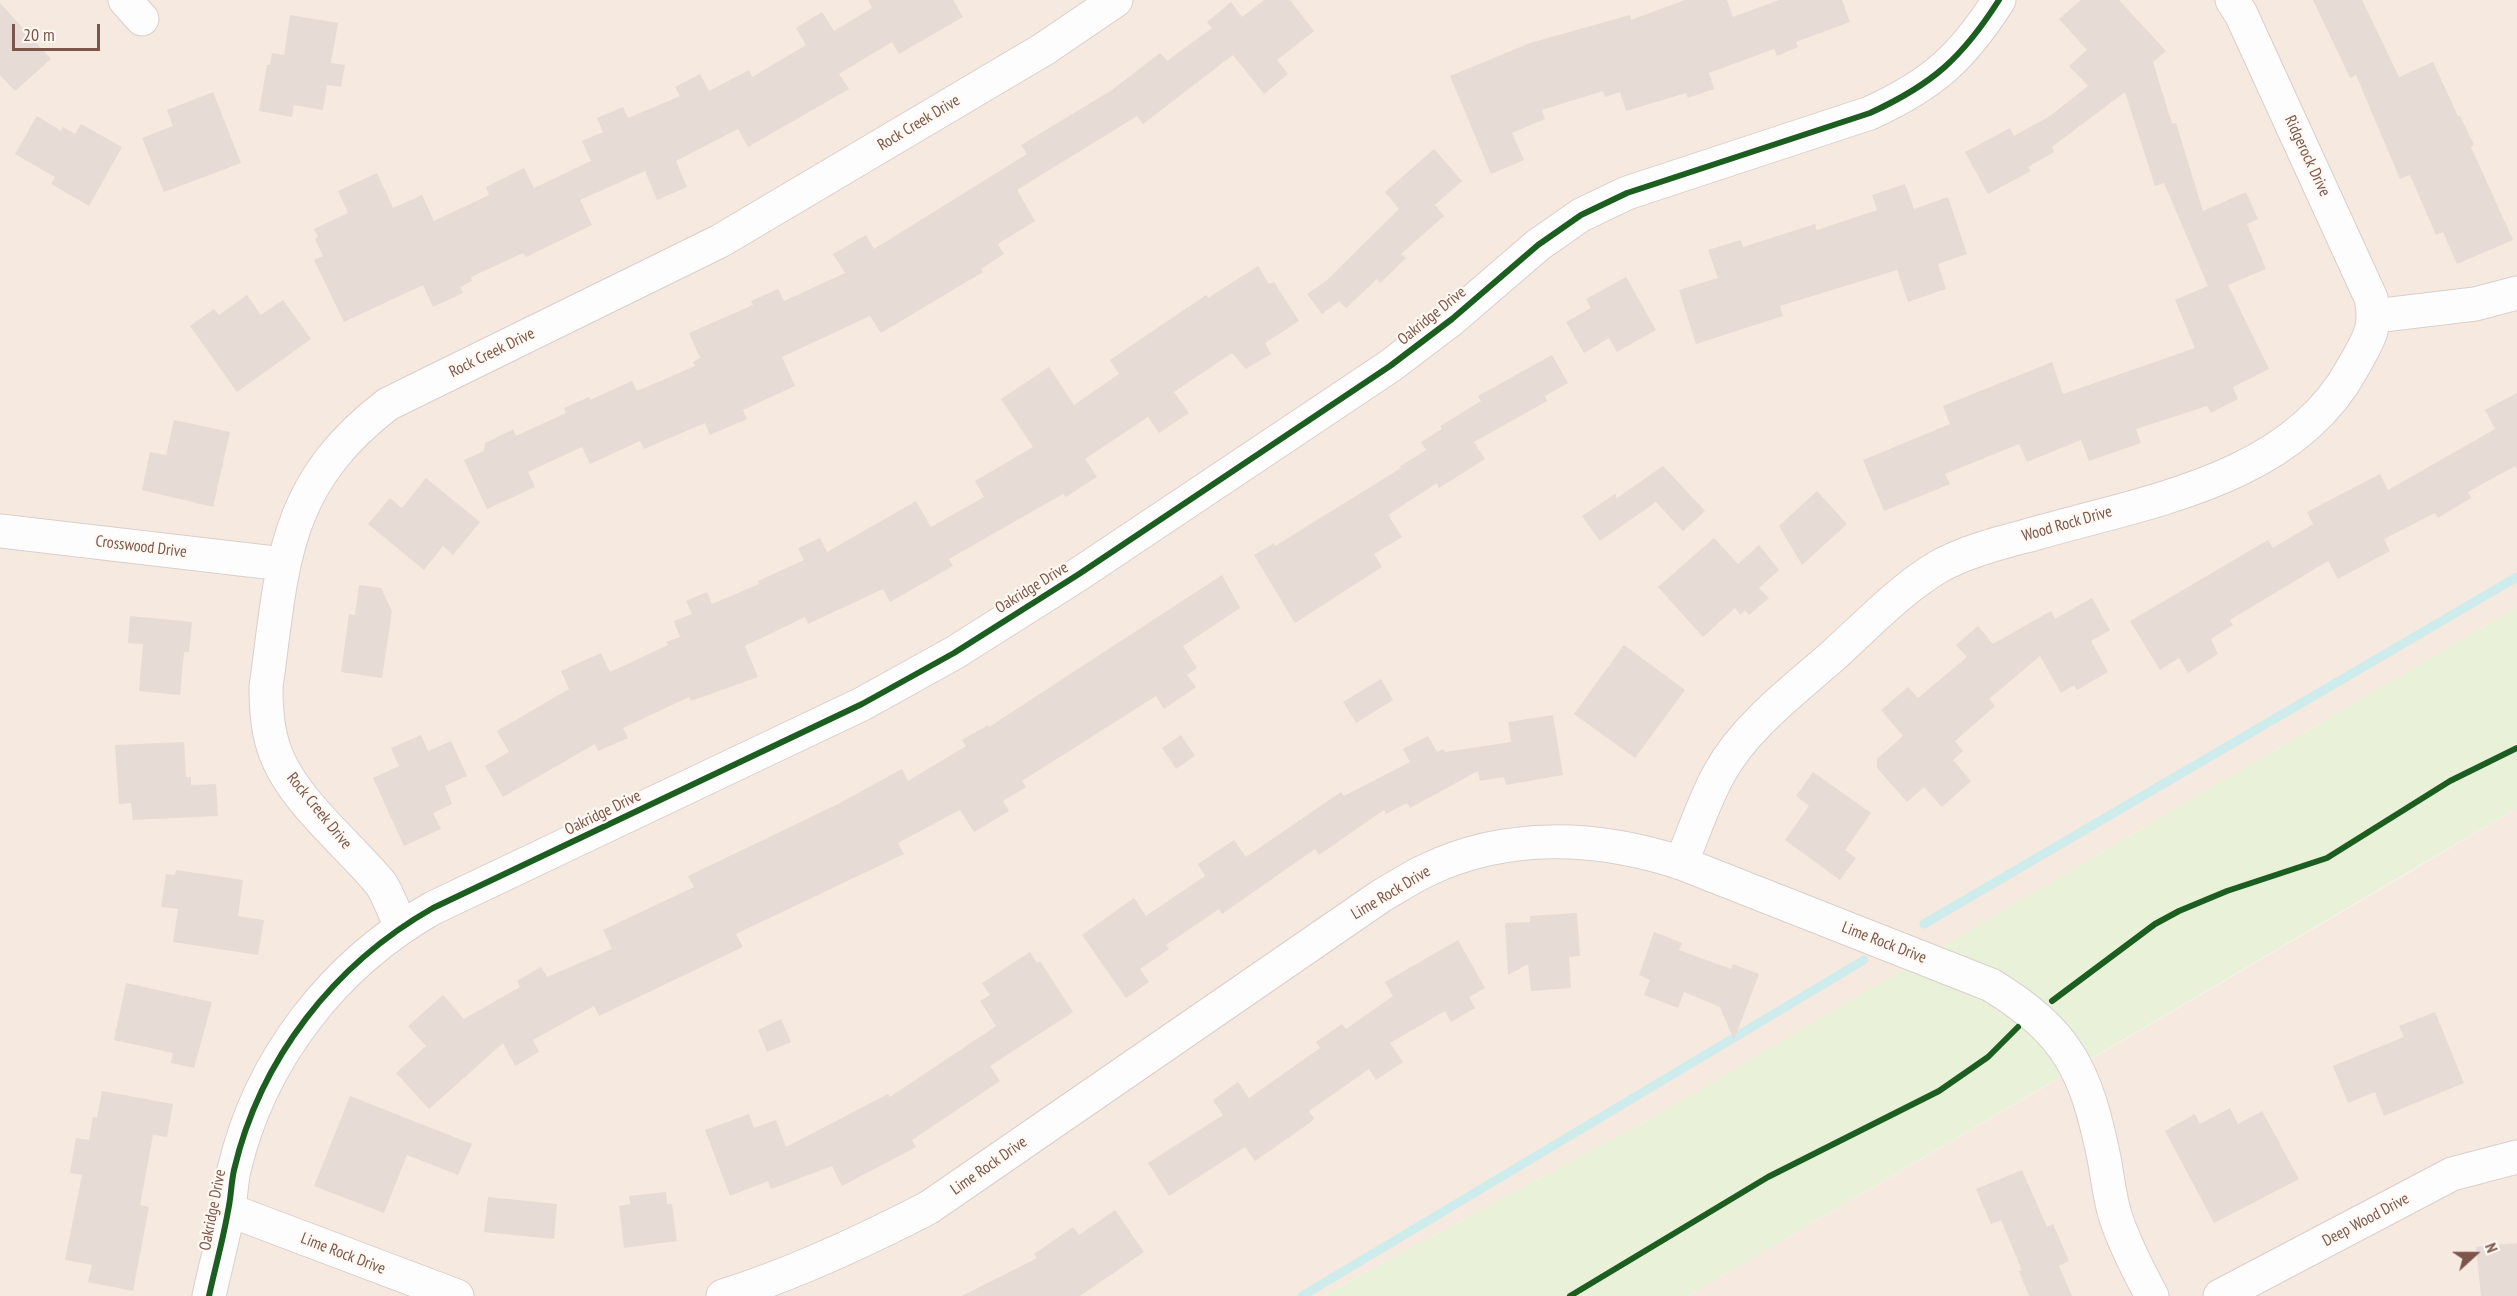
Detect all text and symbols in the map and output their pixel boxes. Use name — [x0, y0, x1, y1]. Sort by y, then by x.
scale bar — [15, 12, 104, 50]
text: 20 m — [23, 23, 55, 46]
street label: Rock Creek Drive — [874, 91, 964, 155]
street label: Ridgerock Drive — [2280, 112, 2334, 200]
street label: Oakridge Drive — [1394, 283, 1470, 349]
street label: Rock Creek Drive — [446, 324, 538, 382]
street label: Wood Rock Drive — [2020, 502, 2114, 546]
street label: Crosswood Drive — [94, 532, 188, 562]
street label: Oakridge Drive — [992, 558, 1072, 618]
street label: Rock Creek Drive — [282, 769, 356, 853]
street label: Oakridge Drive — [562, 786, 644, 840]
street label: Lime Rock Drive — [1348, 862, 1434, 924]
street label: Lime Rock Drive — [1839, 918, 1929, 968]
street label: Lime Rock Drive — [947, 1133, 1031, 1199]
street label: Oakridge Drive — [196, 1168, 230, 1252]
street label: Deep Wood Drive — [2319, 1189, 2413, 1251]
north arrow — [2445, 1224, 2505, 1284]
street label: Lime Rock Drive — [298, 1229, 388, 1279]
text: N — [2481, 1240, 2503, 1255]

